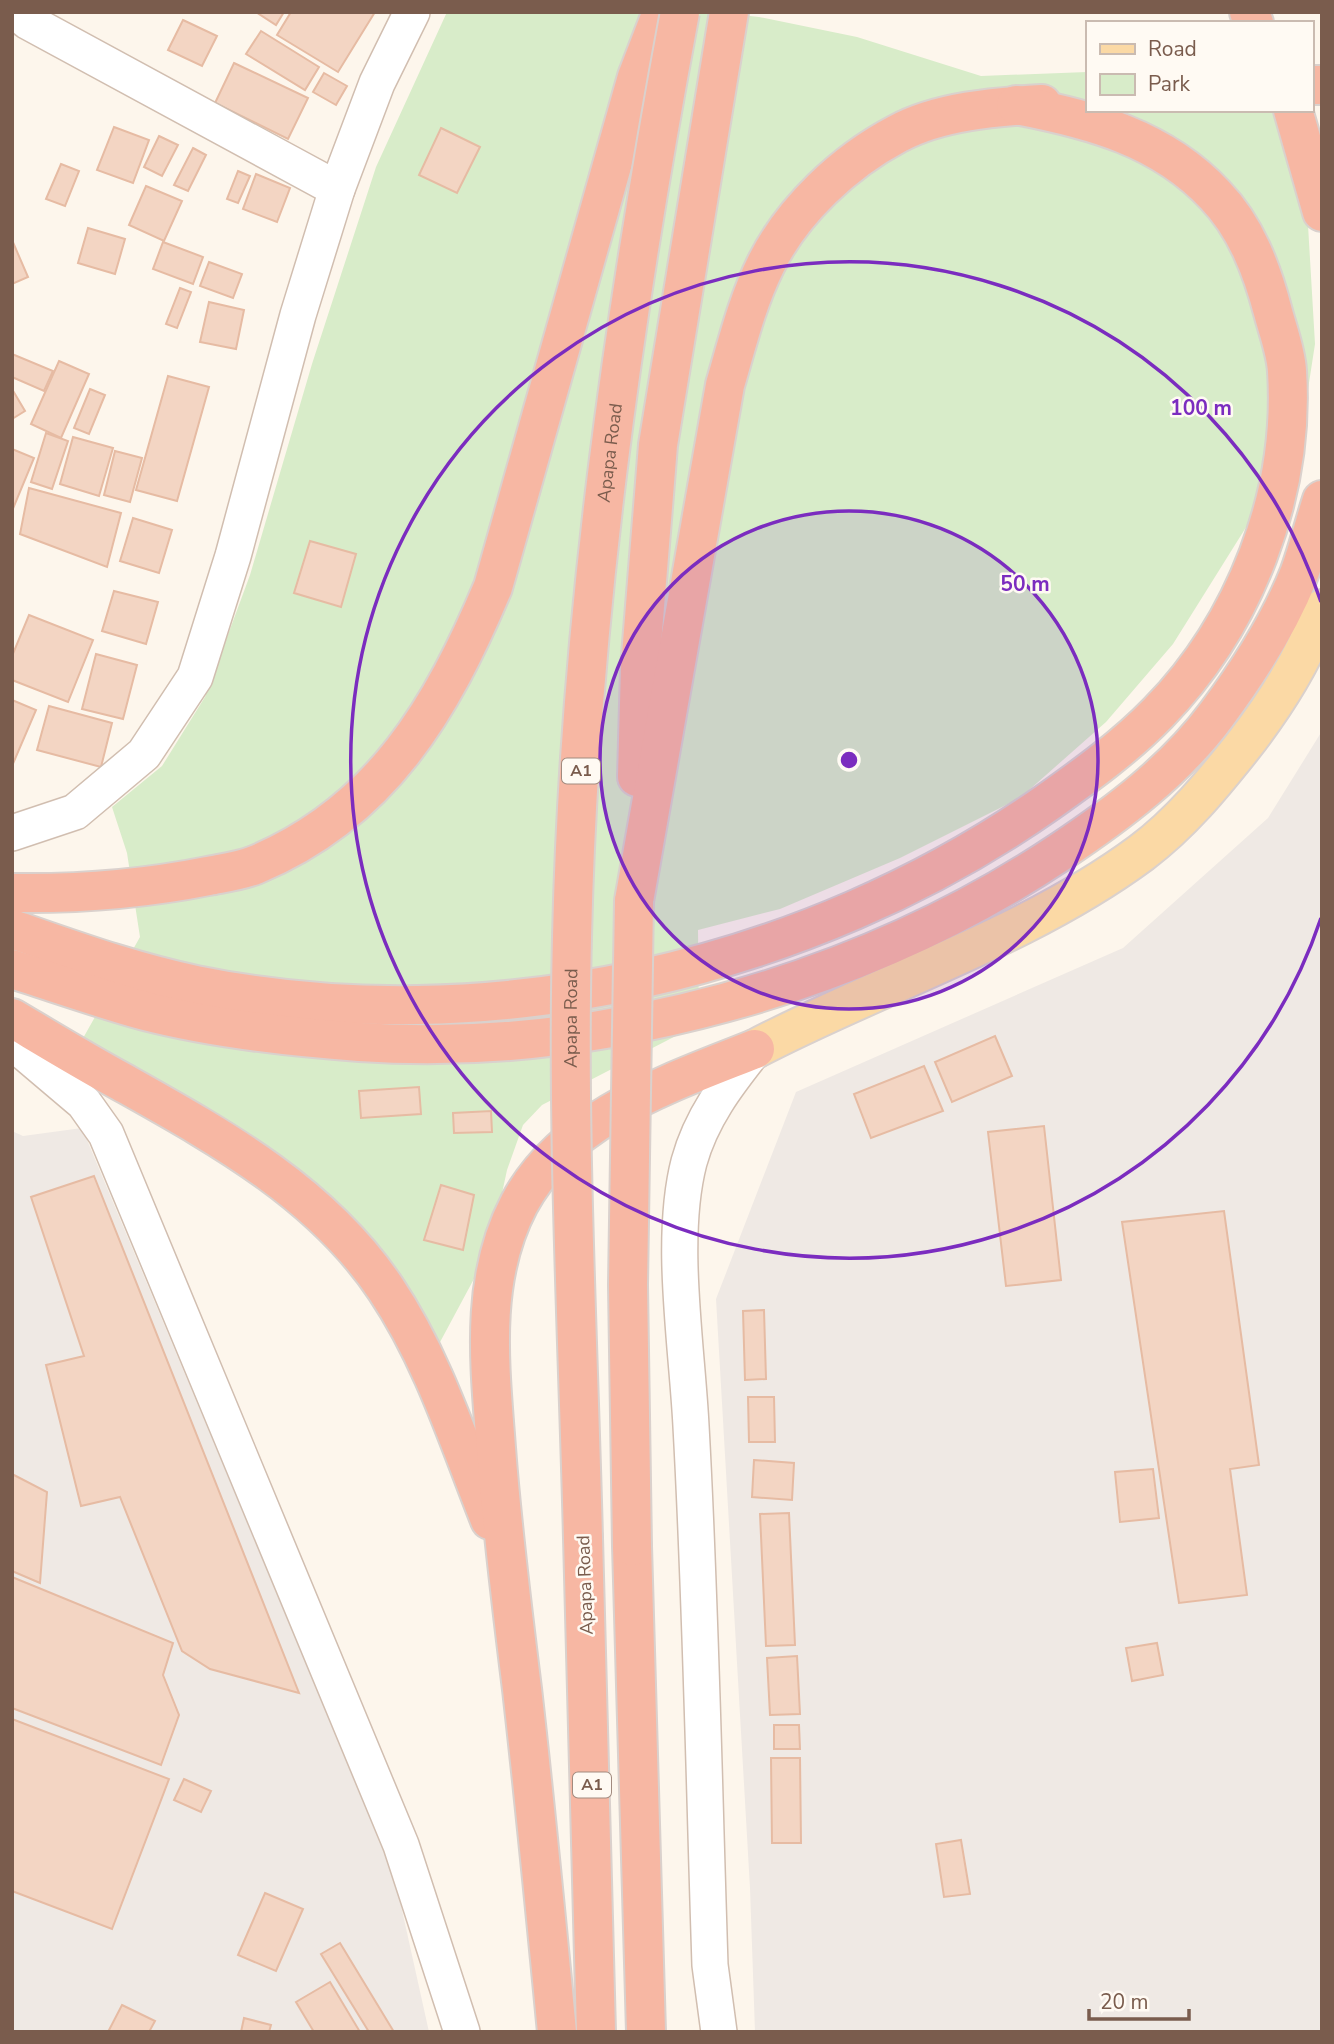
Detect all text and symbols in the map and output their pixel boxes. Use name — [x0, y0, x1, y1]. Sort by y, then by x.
legend — [1086, 21, 1313, 112]
text: Road — [1148, 35, 1197, 63]
text: Park — [1148, 70, 1190, 98]
text: 100 m — [1170, 394, 1232, 422]
street label: Apapa Road — [592, 402, 628, 504]
text: 50 m — [1000, 570, 1050, 598]
centre of rings — [837, 748, 861, 772]
road number: A1 — [562, 758, 600, 784]
street label: Apapa Road — [559, 968, 583, 1068]
street label: Apapa Road — [571, 1535, 599, 1635]
road number: A1 — [573, 1772, 611, 1798]
scale bar — [1089, 1978, 1189, 2022]
text: 20 m — [1100, 1988, 1149, 2016]

